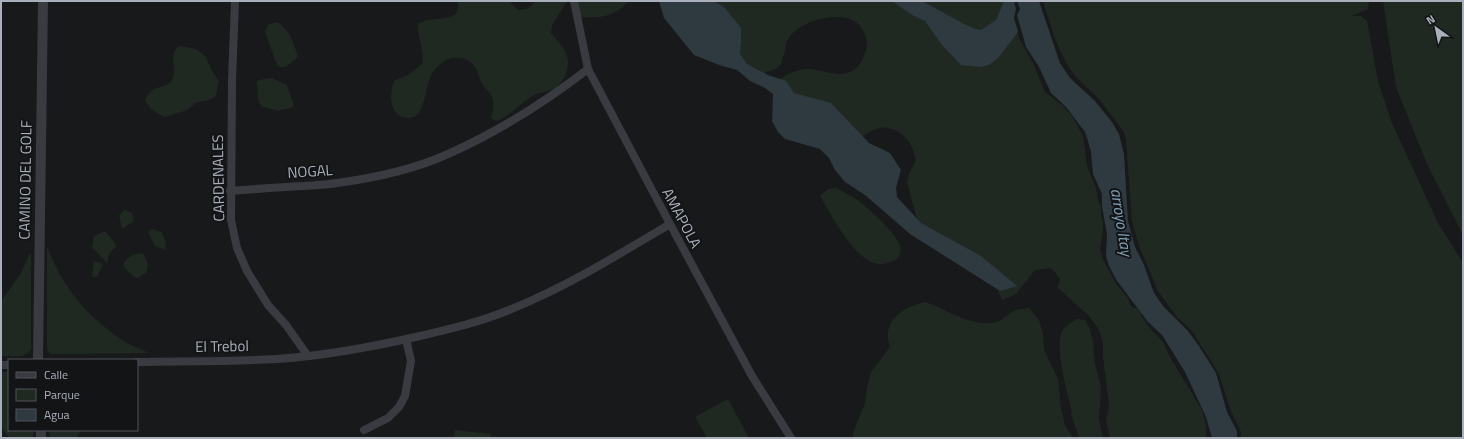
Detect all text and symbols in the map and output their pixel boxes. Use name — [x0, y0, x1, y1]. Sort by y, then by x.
north arrow — [1416, 8, 1456, 48]
text: N — [1423, 11, 1438, 28]
street label: CAMINO DEL GOLF — [12, 120, 38, 240]
street label: CARDENALES — [206, 134, 230, 222]
street label: NOGAL — [287, 158, 333, 184]
street label: AMAPOLA — [656, 184, 708, 252]
water label: arroyo Itay — [1105, 186, 1139, 259]
street label: El Trebol — [195, 334, 249, 358]
legend — [8, 359, 138, 431]
text: Calle — [44, 365, 68, 384]
text: Parque — [44, 385, 80, 404]
text: Agua — [44, 405, 70, 424]

